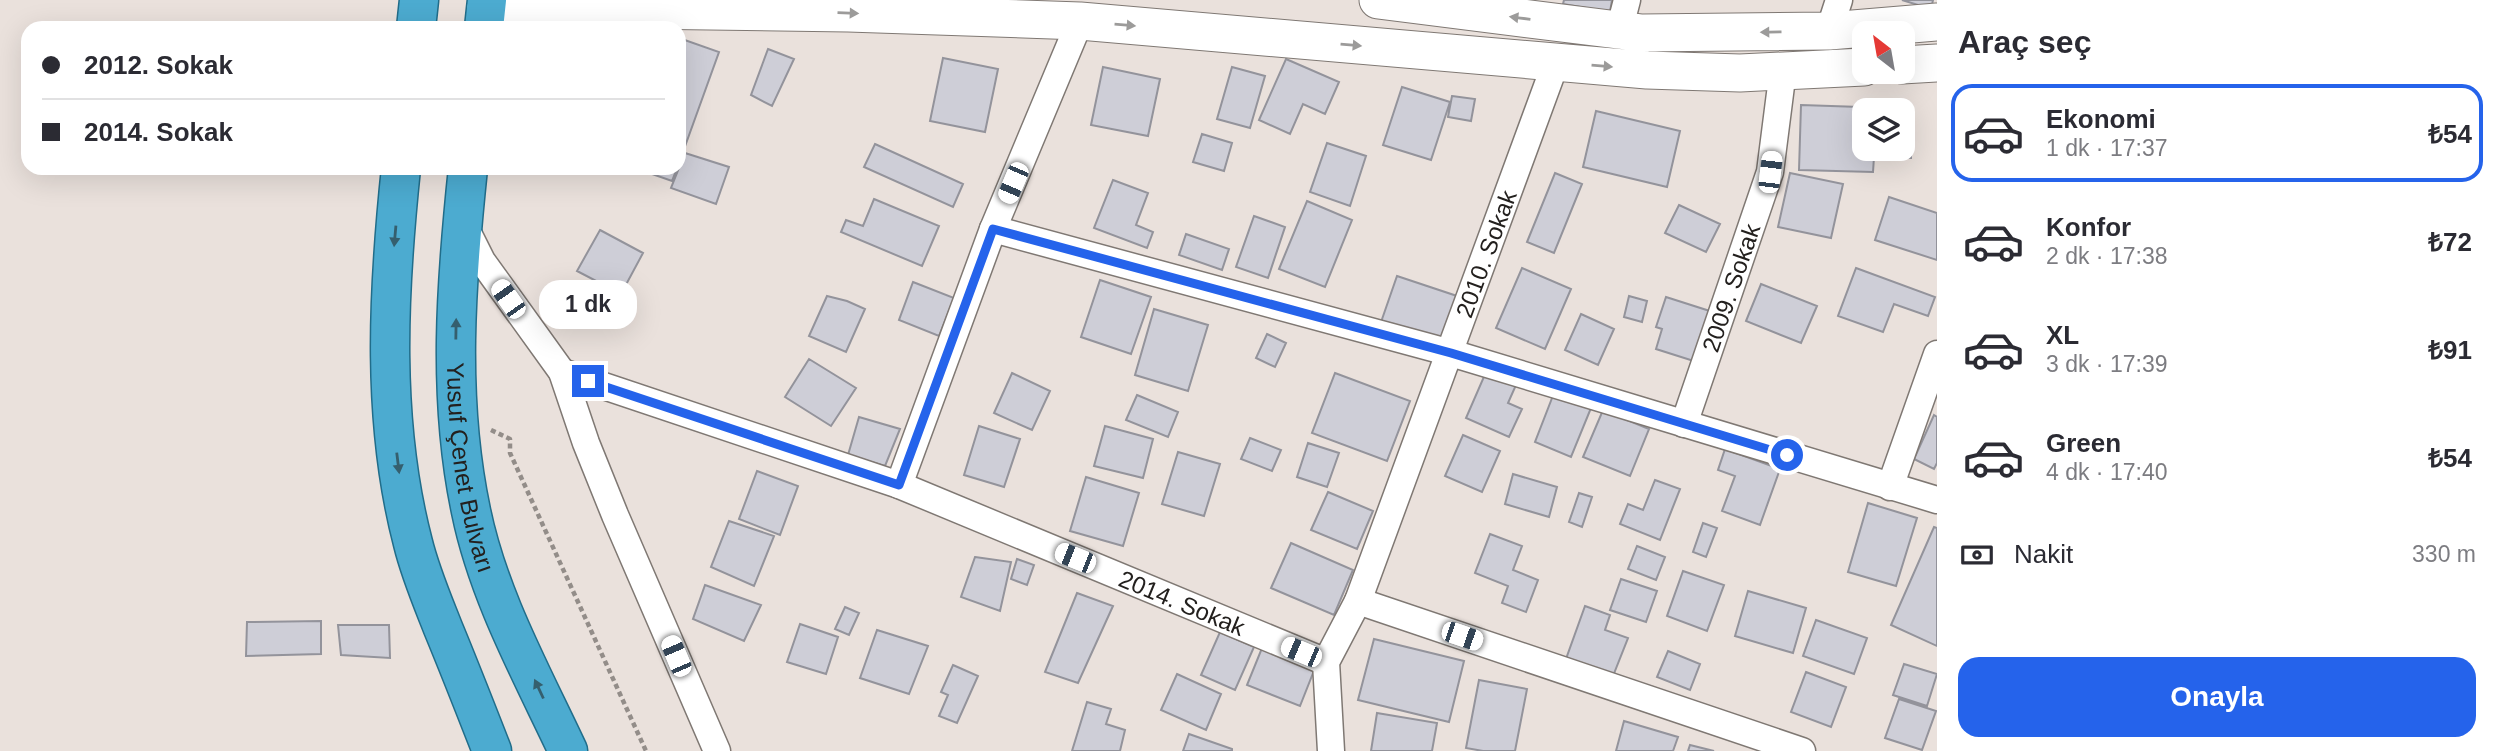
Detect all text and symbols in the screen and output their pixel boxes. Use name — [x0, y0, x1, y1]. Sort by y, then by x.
one-way arrow — [838, 7, 860, 18]
one-way arrow — [1509, 13, 1531, 24]
one-way arrow — [1114, 20, 1136, 31]
north arrow — [1852, 21, 1914, 84]
map controls — [1852, 21, 1915, 161]
text: Araç seç — [1958, 24, 2091, 60]
one-way arrow — [1760, 26, 1782, 38]
one-way arrow — [1340, 40, 1362, 51]
text: 2012. Sokak — [84, 50, 233, 80]
one-way arrow — [1592, 61, 1614, 72]
button: layers — [1852, 98, 1915, 161]
icon: car — [1962, 102, 2025, 165]
text: Ekonomi — [2046, 104, 2156, 134]
text: 2014. Sokak — [84, 117, 233, 147]
text: ₺54 — [2428, 119, 2472, 149]
text: 1 dk · 17:37 — [2046, 135, 2167, 161]
car — [1758, 150, 1783, 194]
car — [996, 160, 1031, 206]
street label: 2010. Sokak — [1450, 185, 1522, 321]
icon: car — [1962, 210, 2025, 273]
text: Konfor — [2046, 212, 2131, 242]
street label: 2009. Sokak — [1696, 219, 1765, 355]
one-way arrow — [389, 225, 400, 247]
text: ₺72 — [2428, 227, 2472, 257]
text: 2 dk · 17:38 — [2046, 243, 2167, 269]
car — [488, 276, 529, 322]
callout: 1 dk — [539, 280, 637, 328]
text: 1 dk — [565, 291, 611, 317]
one-way arrow — [450, 317, 462, 339]
icon: car — [1962, 318, 2025, 381]
text: XL — [2046, 320, 2079, 350]
text: ₺91 — [2428, 335, 2472, 365]
text: 3 dk · 17:39 — [2046, 351, 2167, 377]
street label: Yusuf Çenet Bulvarı — [442, 362, 500, 576]
route end — [572, 365, 604, 397]
icon: car — [1962, 426, 2025, 489]
text: Green — [2046, 428, 2121, 458]
route start — [1771, 439, 1803, 471]
text: ₺54 — [2428, 443, 2472, 473]
one-way arrow — [393, 452, 404, 474]
text: 4 dk · 17:40 — [2046, 459, 2167, 485]
icon: cash — [1958, 536, 1996, 574]
text: Nakit — [2014, 539, 2073, 569]
car — [1052, 540, 1099, 576]
text: 330 m — [2412, 541, 2476, 567]
street label: 2014. Sokak — [1115, 564, 1250, 641]
car — [1439, 619, 1486, 653]
car — [659, 633, 694, 679]
car — [1278, 634, 1325, 670]
button: Onayla — [1958, 657, 2476, 737]
one-way arrow — [533, 679, 545, 699]

